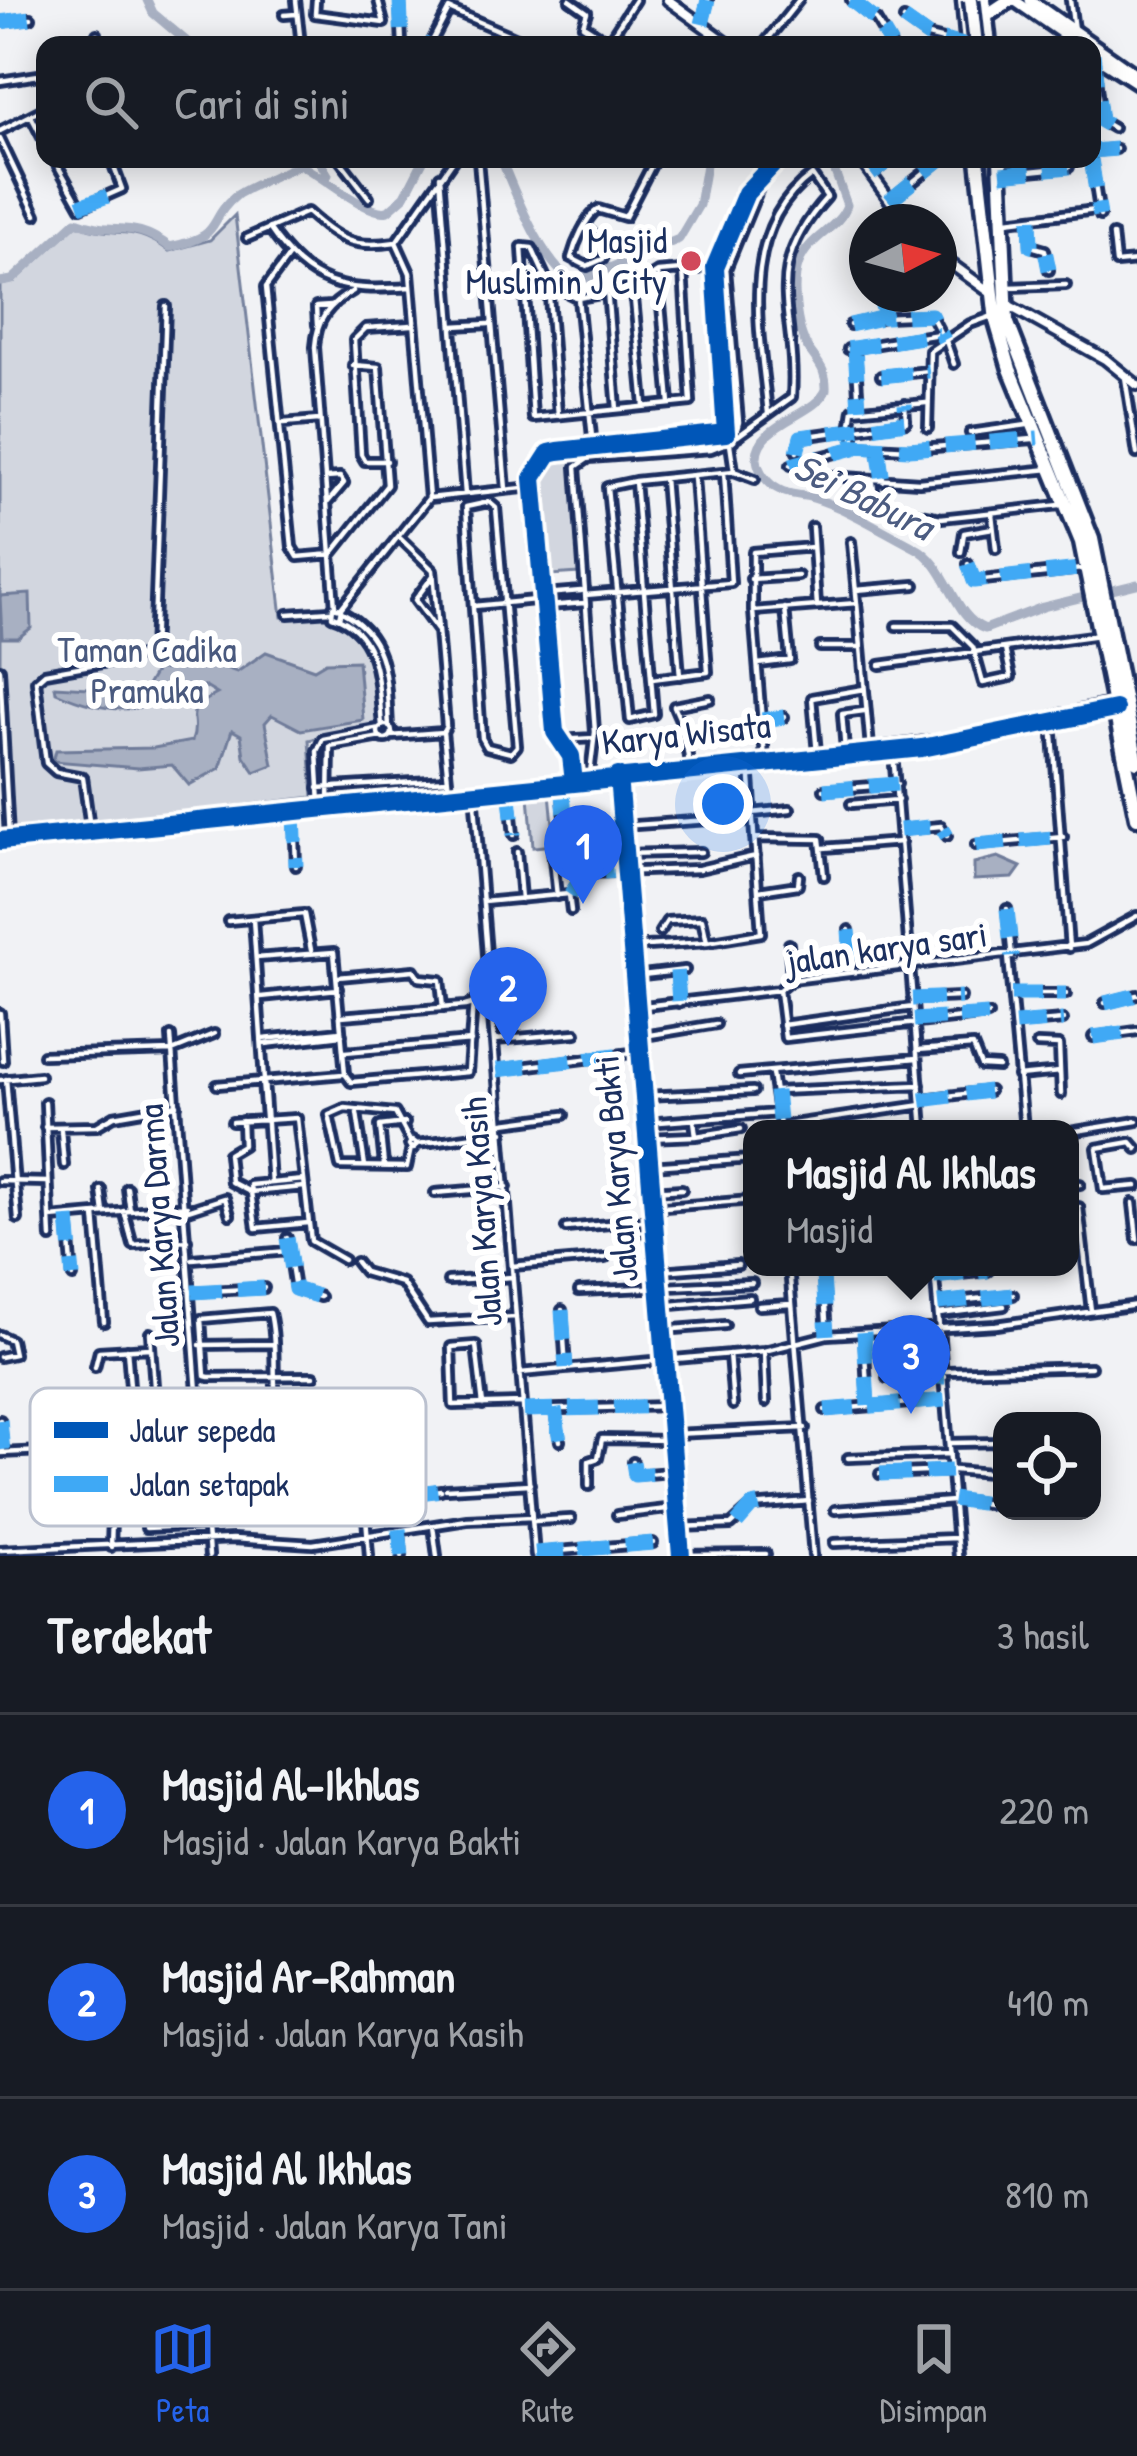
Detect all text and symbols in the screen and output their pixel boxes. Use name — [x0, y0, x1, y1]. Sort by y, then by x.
search box — [36, 36, 1101, 168]
icon: search — [78, 69, 144, 135]
text: Cari di sini — [174, 72, 350, 133]
north arrow — [849, 204, 957, 312]
place label: Masjid Muslimin J City — [466, 215, 667, 305]
marker: Masjid Muslimin J City — [678, 248, 704, 274]
water label: Sei Babura — [786, 439, 946, 553]
park label: Taman Cadika Pramuka — [57, 624, 237, 714]
street label: Karya Wisata — [599, 699, 773, 766]
your location — [693, 774, 753, 834]
pin: 1 — [544, 805, 622, 904]
street label: jalan karya sari — [780, 908, 990, 985]
pin: 2 — [469, 947, 547, 1046]
street label: Jalan Karya Bakti — [580, 1053, 649, 1285]
street label: Jalan Karya Kasih — [448, 1096, 513, 1329]
street label: Jalan Karya Darma — [125, 1103, 190, 1349]
popup — [743, 1120, 1079, 1276]
text: Masjid Al Ikhlas — [786, 1141, 1036, 1202]
text: Masjid — [786, 1202, 873, 1255]
pin: 3 — [872, 1315, 950, 1414]
legend — [30, 1388, 426, 1526]
text: Jalur sepeda — [129, 1408, 275, 1453]
map controls — [993, 1412, 1101, 1520]
button: locate — [993, 1412, 1101, 1520]
text: Jalan setapak — [129, 1462, 290, 1507]
text: Terdekat — [48, 1600, 211, 1669]
text: 3 hasil — [997, 1608, 1089, 1661]
text: Masjid Al-Ikhlas — [162, 1753, 420, 1814]
text: 1 — [80, 1783, 94, 1836]
text: 220 m — [1000, 1783, 1089, 1836]
text: Masjid · Jalan Karya Bakti — [162, 1814, 521, 1867]
text: Masjid Ar-Rahman — [162, 1945, 455, 2006]
text: 2 — [78, 1975, 96, 2028]
text: 410 m — [1007, 1975, 1089, 2028]
text: Masjid · Jalan Karya Kasih — [162, 2006, 524, 2059]
text: Masjid Al Ikhlas — [162, 2137, 412, 2198]
text: 3 — [78, 2167, 96, 2220]
text: 810 m — [1005, 2167, 1089, 2220]
text: Masjid · Jalan Karya Tani — [162, 2198, 508, 2251]
tab: Peta — [150, 2316, 216, 2432]
tab: Rute — [515, 2316, 581, 2432]
tab: Disimpan — [880, 2316, 987, 2432]

